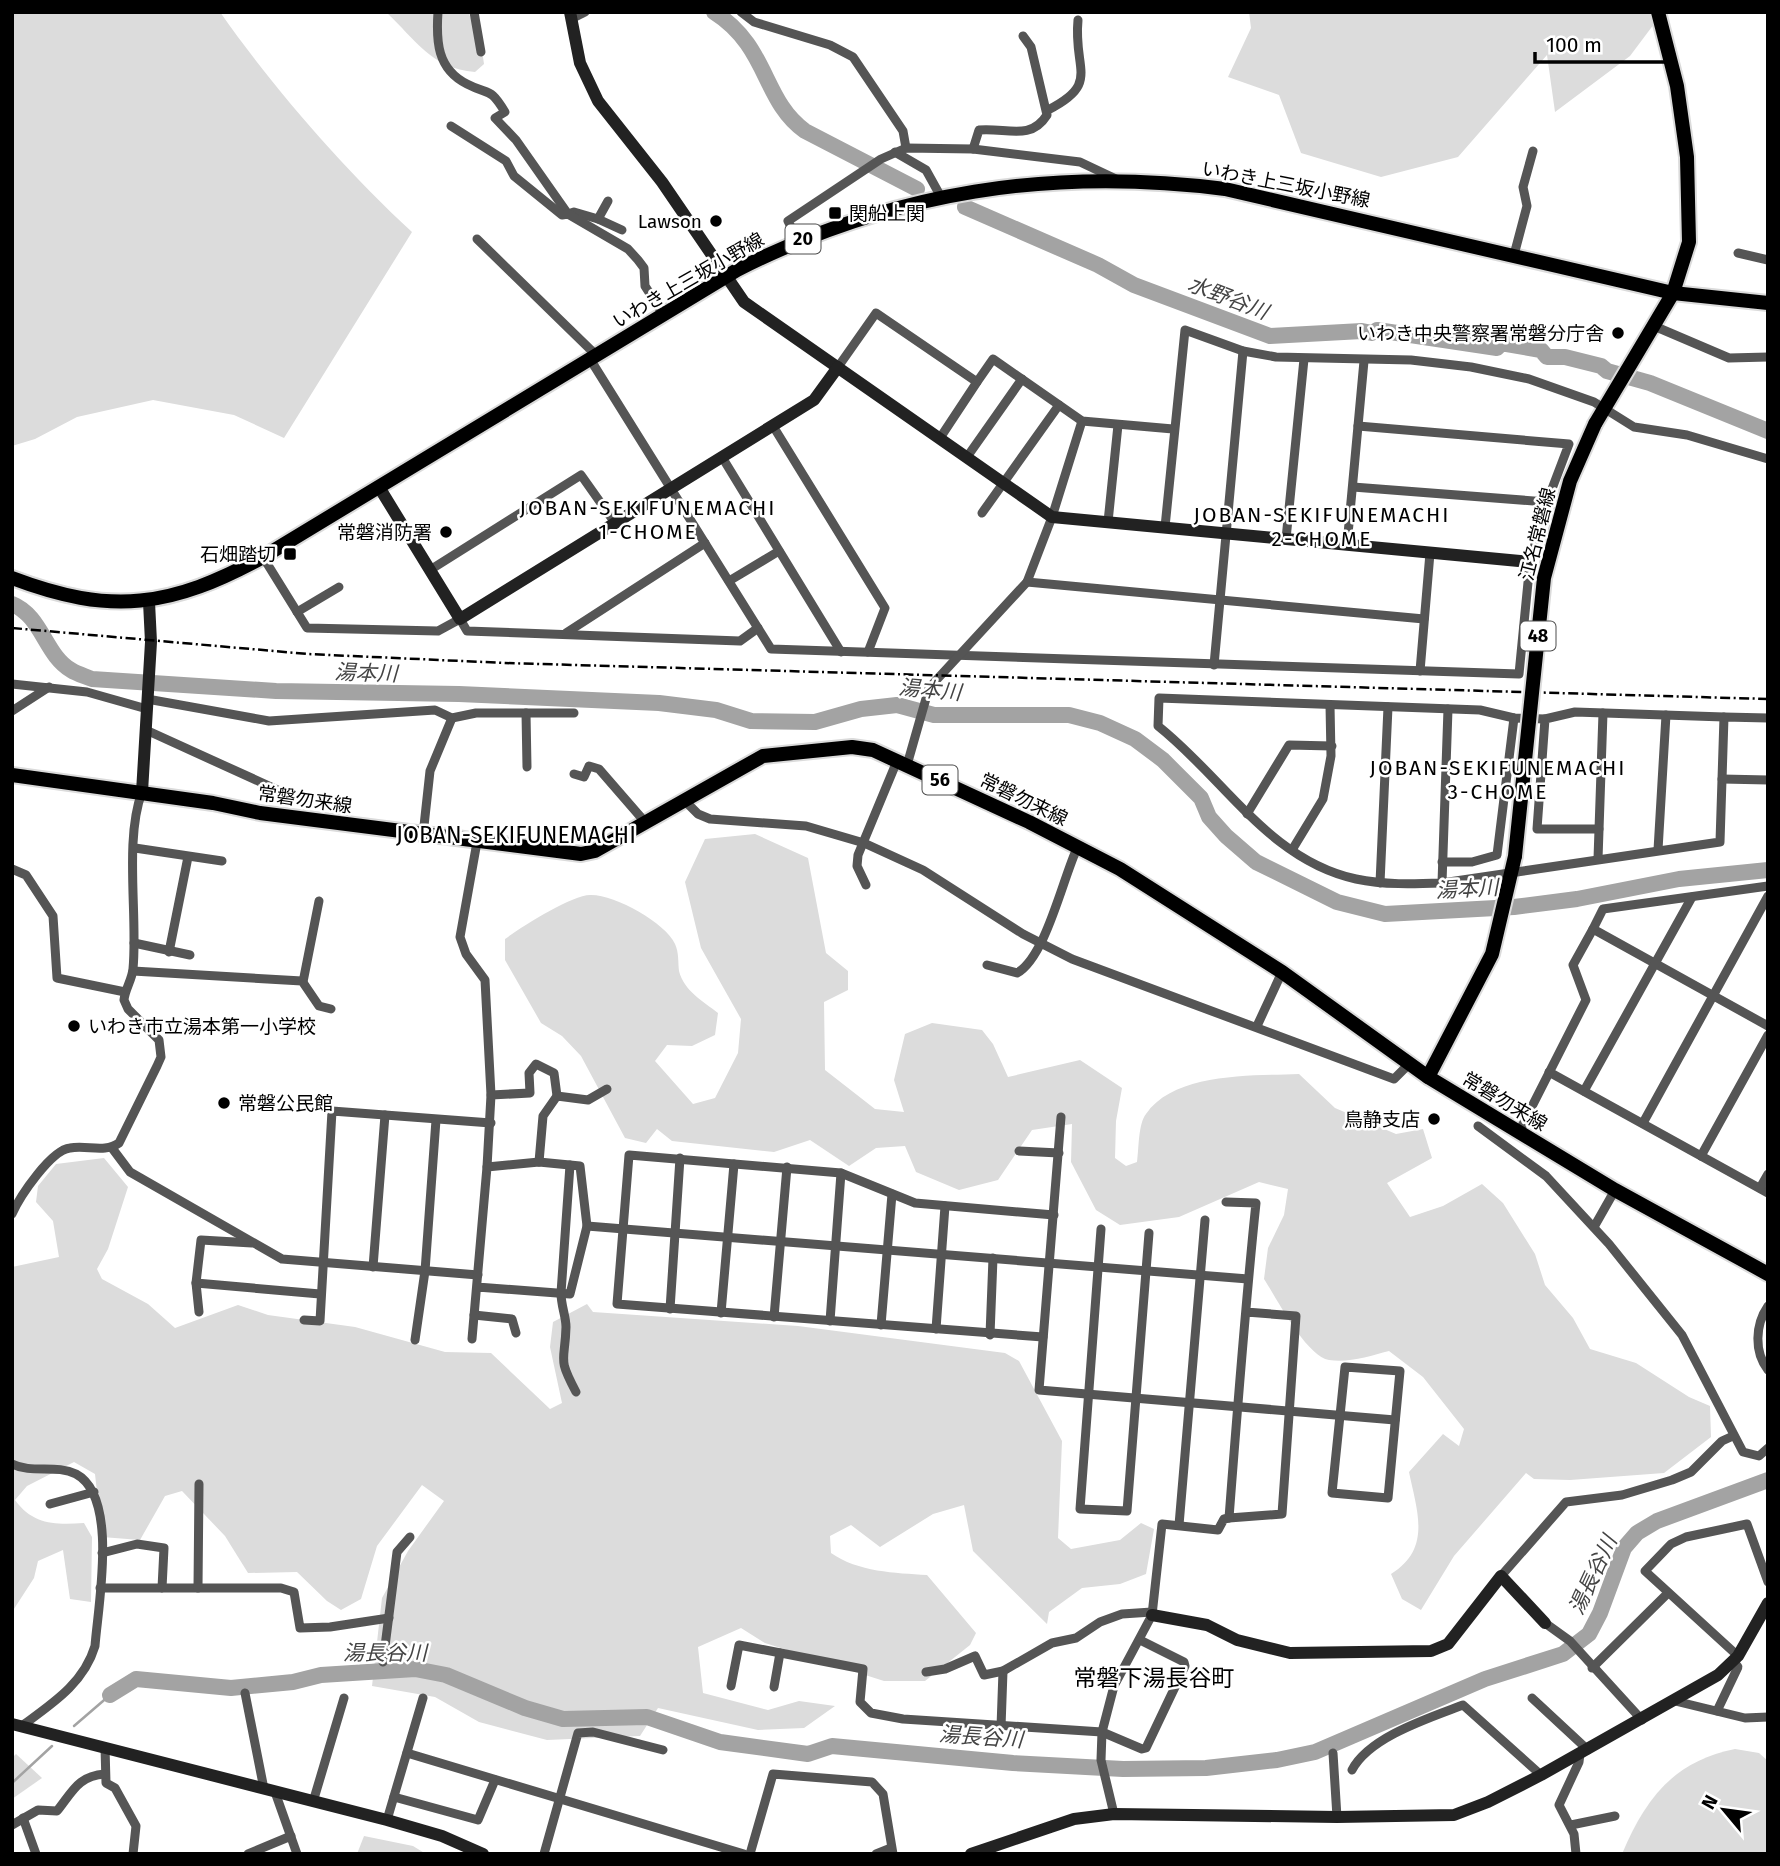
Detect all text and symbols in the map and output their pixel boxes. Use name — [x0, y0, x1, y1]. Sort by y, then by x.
scale bar — [1535, 21, 1666, 65]
text: 100 m — [1546, 32, 1602, 58]
street label: いわき上三坂小野線 — [1200, 157, 1372, 212]
place label: 関船上関 — [849, 202, 925, 225]
marker: 関船上関 — [827, 205, 843, 221]
place label: Lawson — [638, 210, 702, 233]
marker: Lawson — [708, 213, 724, 229]
road number: 20 — [786, 225, 820, 254]
street label: いわき上三坂小野線 — [608, 228, 768, 333]
water label: 水野谷川 — [1184, 271, 1274, 326]
place label: いわき中央警察署常磐分庁舎 — [1357, 322, 1604, 345]
marker: いわき中央警察署常磐分庁舎 — [1610, 325, 1626, 341]
street label: 江名常磐線 — [1515, 485, 1560, 583]
district label: JOBAN-SEKIFUNEMACHI 1-CHOME — [519, 495, 777, 545]
district label: JOBAN-SEKIFUNEMACHI 2-CHOME — [1193, 502, 1451, 552]
place label: 常磐消防署 — [337, 521, 432, 544]
marker: 常磐消防署 — [438, 524, 454, 540]
place label: 石畑踏切 — [200, 543, 276, 566]
marker: 石畑踏切 — [282, 546, 298, 562]
road number: 48 — [1520, 622, 1556, 650]
water label: 湯本川 — [334, 659, 400, 687]
water label: 湯本川 — [897, 674, 965, 706]
district label: JOBAN-SEKIFUNEMACHI 3-CHOME — [1369, 755, 1627, 805]
road number: 56 — [922, 766, 958, 794]
street label: 常磐勿来線 — [976, 768, 1072, 831]
street label: 常磐勿来線 — [256, 781, 354, 817]
district label: JOBAN-SEKIFUNEMACHI — [396, 821, 636, 849]
water label: 湯本川 — [1435, 874, 1501, 904]
place label: いわき市立湯本第一小学校 — [88, 1015, 316, 1038]
marker: いわき市立湯本第一小学校 — [66, 1018, 82, 1034]
street label: 常磐勿来線 — [1458, 1067, 1551, 1136]
place label: 常磐公民館 — [238, 1092, 333, 1115]
marker: 常磐公民館 — [216, 1095, 232, 1111]
place label: 鳥静支店 — [1344, 1108, 1420, 1131]
marker: 鳥静支店 — [1426, 1111, 1442, 1127]
water label: 湯長谷川 — [1563, 1530, 1623, 1619]
water label: 湯長谷川 — [343, 1640, 429, 1666]
district label: 常磐下湯長谷町 — [1074, 1664, 1235, 1692]
water label: 湯長谷川 — [938, 1721, 1026, 1753]
north arrow — [1689, 1775, 1759, 1845]
text: N — [1696, 1791, 1723, 1813]

